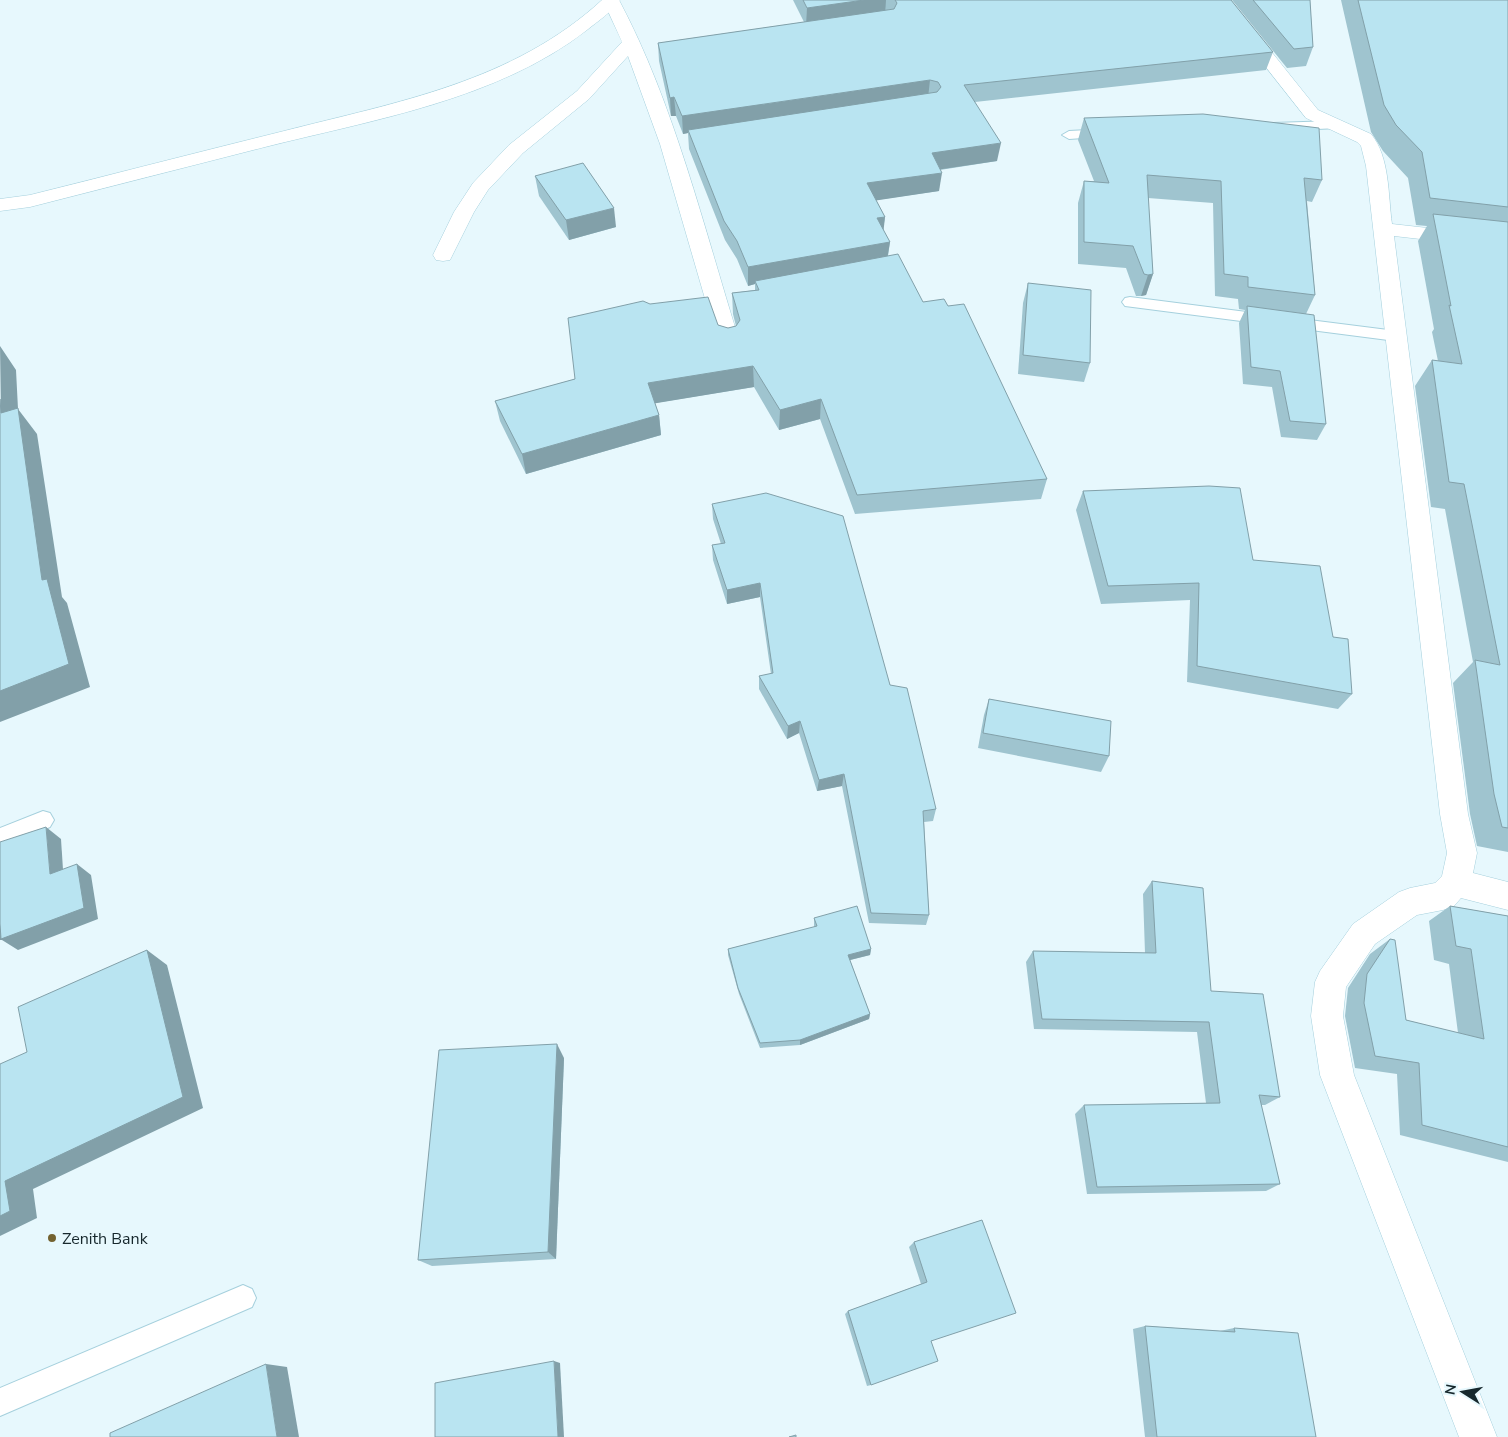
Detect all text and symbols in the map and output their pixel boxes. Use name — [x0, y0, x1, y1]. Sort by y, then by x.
place label: Zenith Bank — [62, 1228, 149, 1250]
marker: Zenith Bank — [46, 1232, 58, 1244]
north arrow — [1438, 1367, 1488, 1417]
text: N — [1440, 1383, 1461, 1397]

